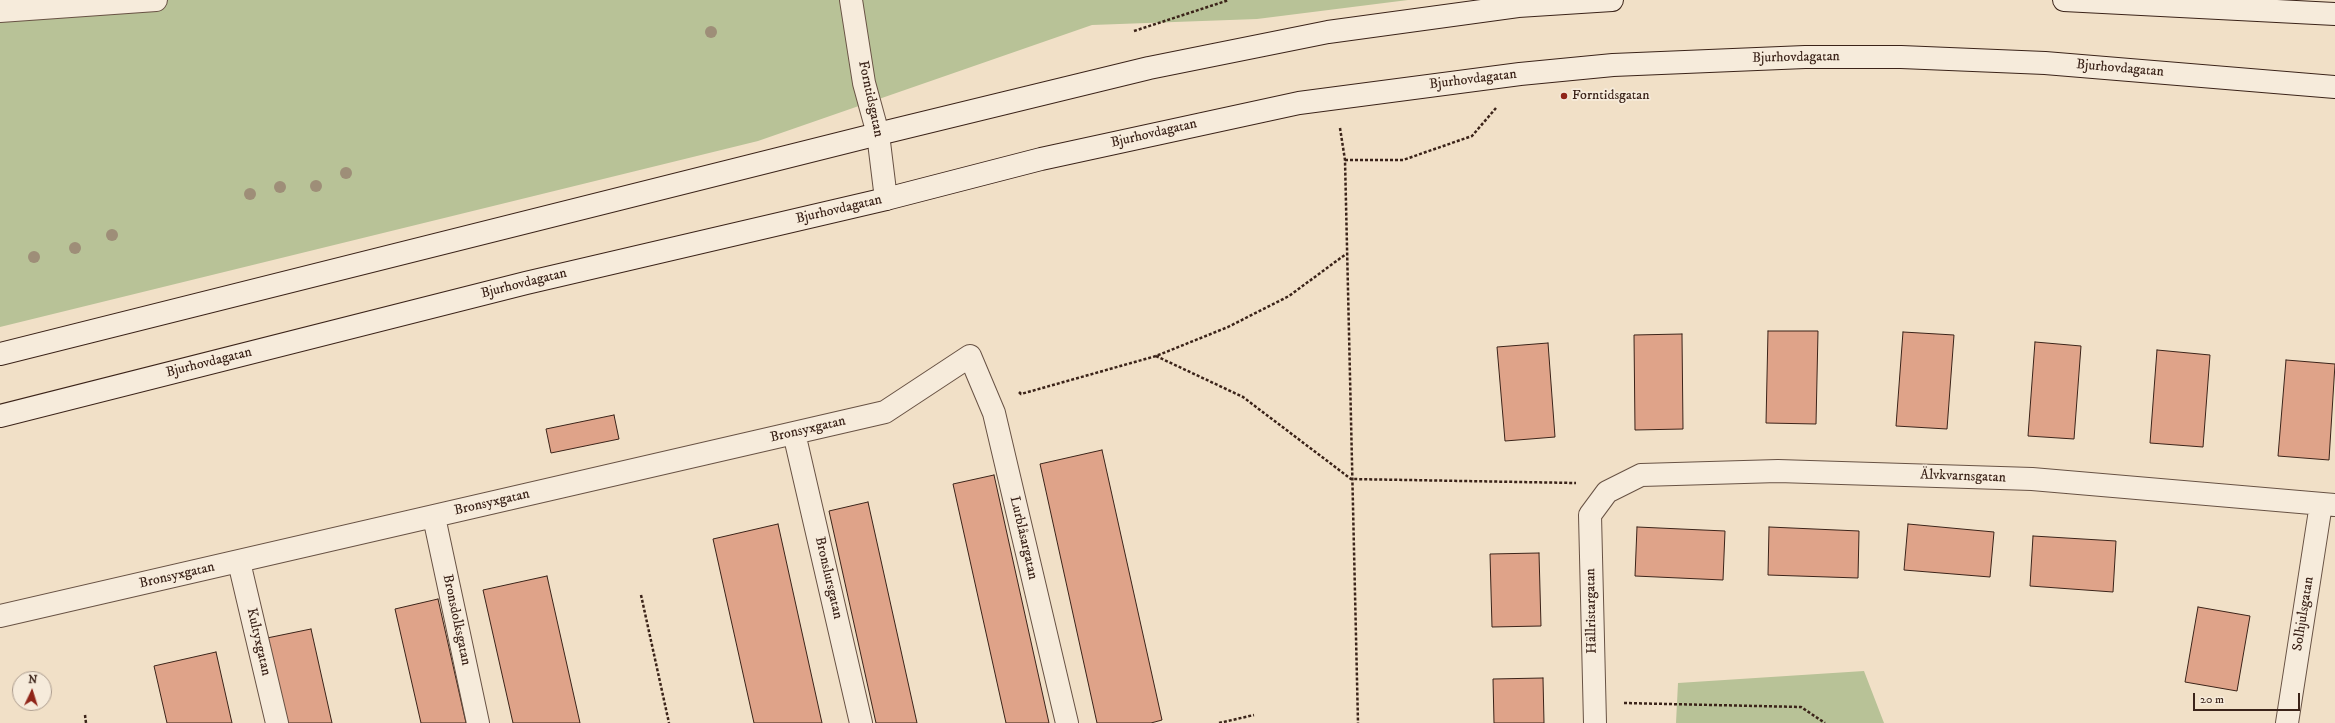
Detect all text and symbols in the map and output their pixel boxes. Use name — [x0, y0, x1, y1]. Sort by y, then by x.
street label: Bjurhovdagatan — [1752, 49, 1840, 67]
street label: Bjurhovdagatan — [2076, 57, 2164, 81]
street label: Forntidsgatan — [854, 59, 886, 139]
street label: Bjurhovdagatan — [1428, 66, 1518, 94]
place label: Forntidsgatan — [1572, 88, 1650, 104]
marker: Forntidsgatan — [1559, 91, 1569, 101]
street label: Bjurhovdagatan — [1109, 116, 1199, 152]
street label: Bjurhovdagatan — [794, 192, 884, 228]
street label: Bjurhovdagatan — [479, 265, 569, 303]
street label: Bjurhovdagatan — [164, 344, 254, 382]
street label: Bronsyxgatan — [769, 413, 847, 447]
street label: Älvkvarnsgatan — [1920, 467, 2006, 487]
street label: Bronsyxgatan — [453, 486, 531, 520]
street label: Lurblåsargatan — [1005, 495, 1041, 581]
street label: Bronslursgatan — [810, 535, 846, 621]
street label: Bronsyxgatan — [138, 559, 216, 593]
street label: Hällristargatan — [1583, 568, 1601, 654]
street label: Bronsdolksgatan — [438, 573, 474, 667]
street label: Solhjulsgatan — [2290, 576, 2318, 652]
street label: Kultyxgatan — [242, 606, 274, 678]
north arrow — [12, 671, 52, 711]
text: N — [28, 673, 38, 687]
scale bar — [2195, 685, 2302, 711]
text: 20 m — [2200, 692, 2224, 707]

